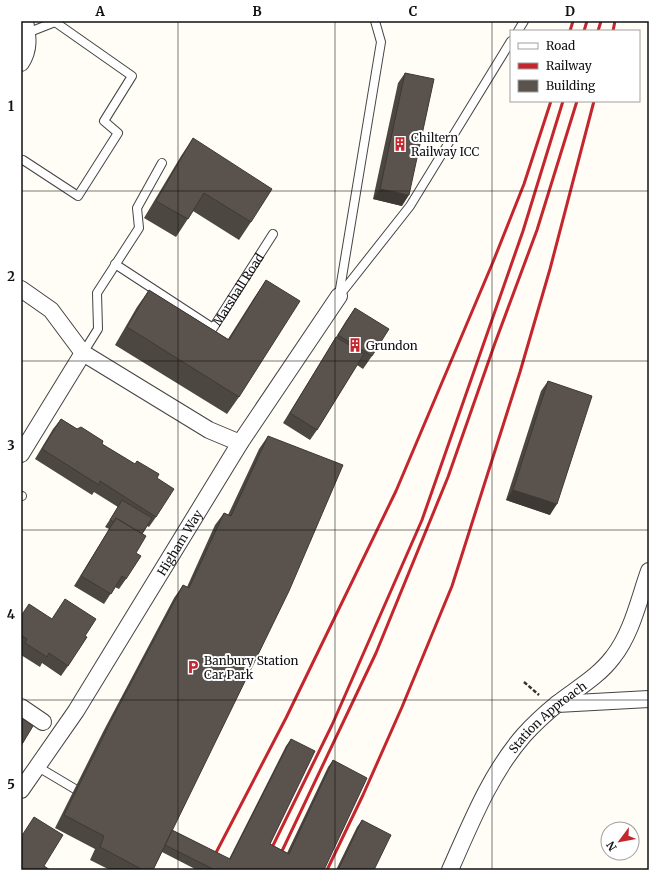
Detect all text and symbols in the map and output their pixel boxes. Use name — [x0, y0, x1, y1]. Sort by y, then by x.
text: A — [94, 3, 105, 20]
text: B — [252, 3, 262, 20]
text: C — [409, 3, 418, 20]
text: D — [565, 3, 575, 20]
legend — [510, 30, 640, 102]
text: Road — [546, 38, 575, 53]
text: Railway — [546, 58, 592, 73]
text: Building — [546, 78, 596, 93]
text: 1 — [8, 98, 14, 115]
place label: Chiltern Railway ICC — [411, 130, 479, 159]
building icon: Chiltern Railway ICC — [392, 136, 408, 152]
street label: Marshall Road — [209, 250, 266, 328]
text: 2 — [7, 268, 15, 285]
building icon: Grundon — [347, 337, 363, 353]
place label: Grundon — [366, 338, 418, 353]
text: 3 — [7, 437, 15, 454]
street label: Higham Way — [153, 507, 205, 578]
text: 4 — [7, 606, 16, 623]
place label: Banbury Station Car Park — [204, 653, 298, 682]
parking icon: Banbury Station Car Park — [185, 659, 201, 675]
street label: Station Approach — [505, 678, 589, 756]
text: 5 — [7, 776, 15, 793]
north arrow — [600, 821, 640, 861]
text: N — [603, 839, 620, 854]

